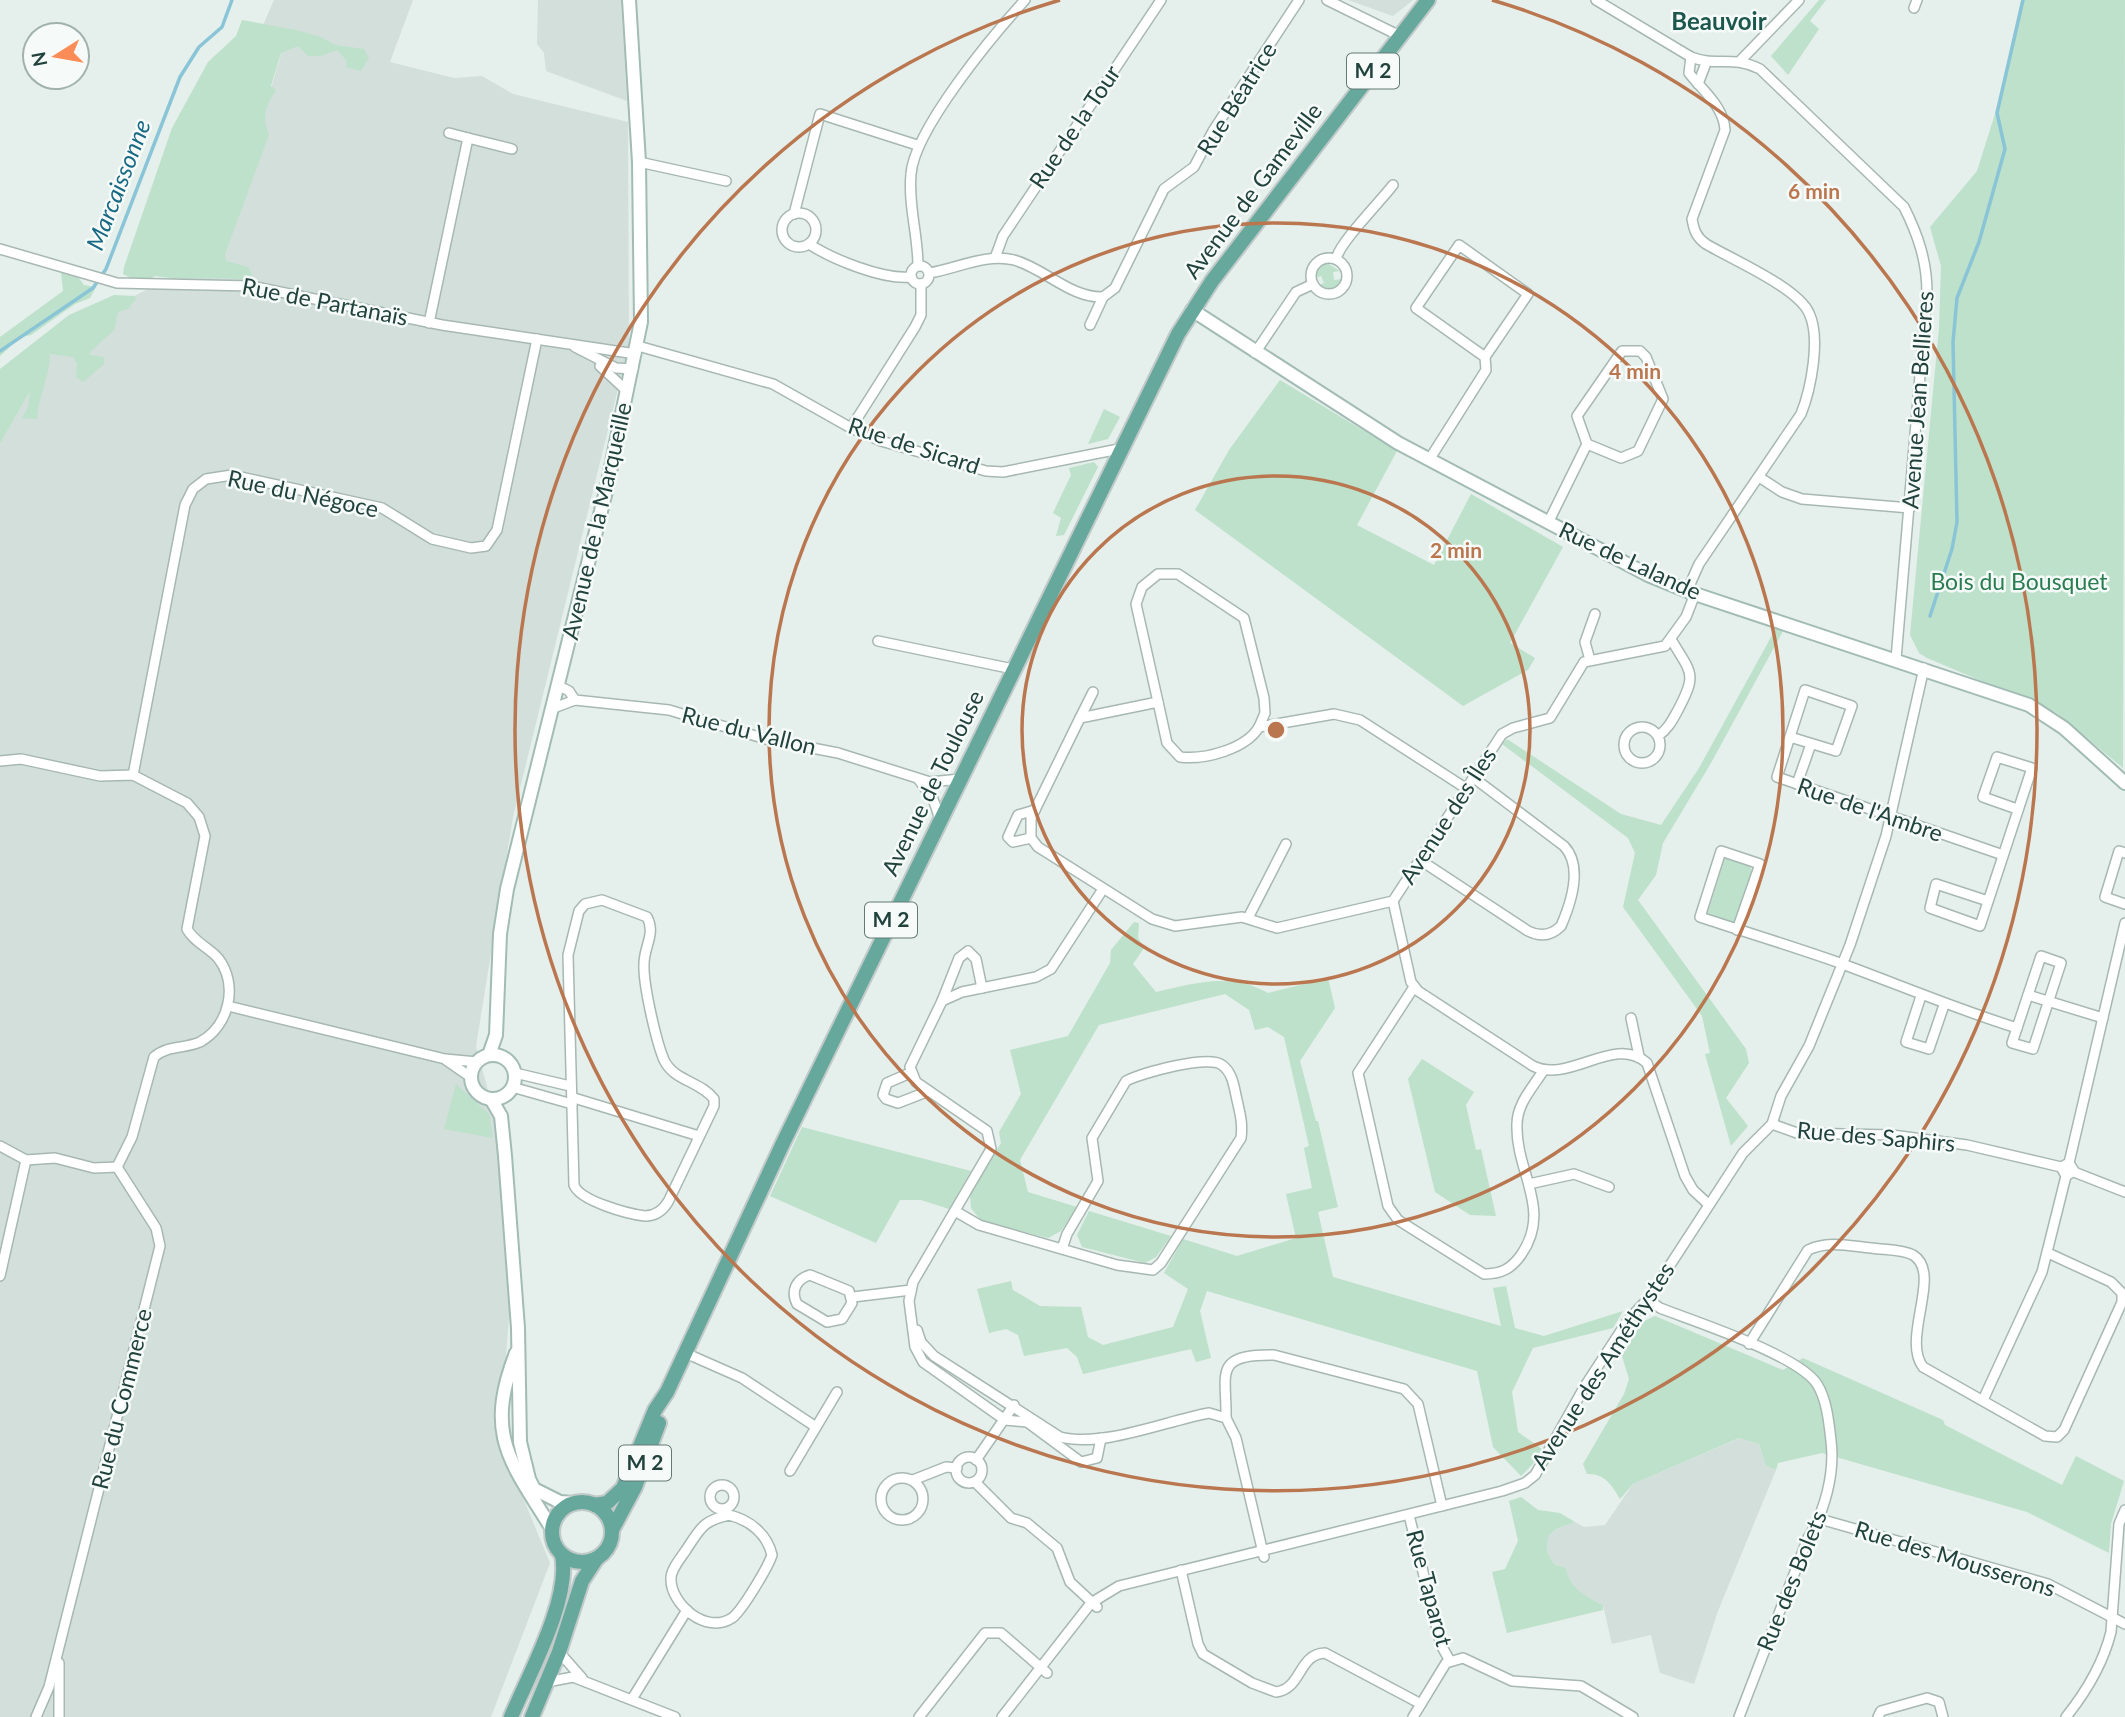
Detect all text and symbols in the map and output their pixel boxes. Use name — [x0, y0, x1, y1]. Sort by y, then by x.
district label: Beauvoir — [1671, 6, 1767, 35]
north arrow — [21, 21, 91, 91]
street label: Rue Béatrice — [1190, 37, 1282, 160]
text: N — [26, 50, 52, 69]
road number: M 2 — [1347, 54, 1399, 88]
street label: Rue de la Tour — [1023, 59, 1126, 193]
street label: Avenue de Gameville — [1177, 97, 1327, 284]
water label: Marcaissonne — [79, 115, 156, 254]
text: 6 min — [1788, 178, 1840, 203]
street label: Rue de Partanaïs — [240, 271, 411, 331]
street label: Avenue Jean Bellieres — [1895, 290, 1939, 510]
text: 4 min — [1609, 358, 1661, 383]
street label: Avenue de la Marqueille — [555, 400, 637, 642]
street label: Rue de Sicard — [845, 411, 984, 480]
street label: Rue du Négoce — [225, 463, 381, 523]
street label: Rue de Lalande — [1555, 515, 1706, 605]
text: 2 min — [1430, 537, 1482, 562]
park label: Bois du Bousquet — [1930, 567, 2108, 595]
street label: Avenue de Toulouse — [875, 686, 989, 880]
street label: Rue du Vallon — [679, 700, 819, 760]
centre of rings — [1264, 718, 1288, 742]
street label: Avenue des Îles — [1393, 742, 1502, 889]
street label: Rue de l'Ambre — [1794, 771, 1947, 847]
road number: M 2 — [865, 902, 917, 937]
street label: Rue des Saphirs — [1796, 1115, 1957, 1157]
street label: Avenue des Améthystes — [1525, 1257, 1680, 1474]
street label: Rue du Commerce — [85, 1305, 157, 1492]
road number: M 2 — [619, 1446, 671, 1480]
street label: Rue des Bolets — [1750, 1506, 1832, 1655]
street label: Rue des Mousserons — [1852, 1514, 2059, 1602]
street label: Rue Taparot — [1401, 1526, 1459, 1650]

